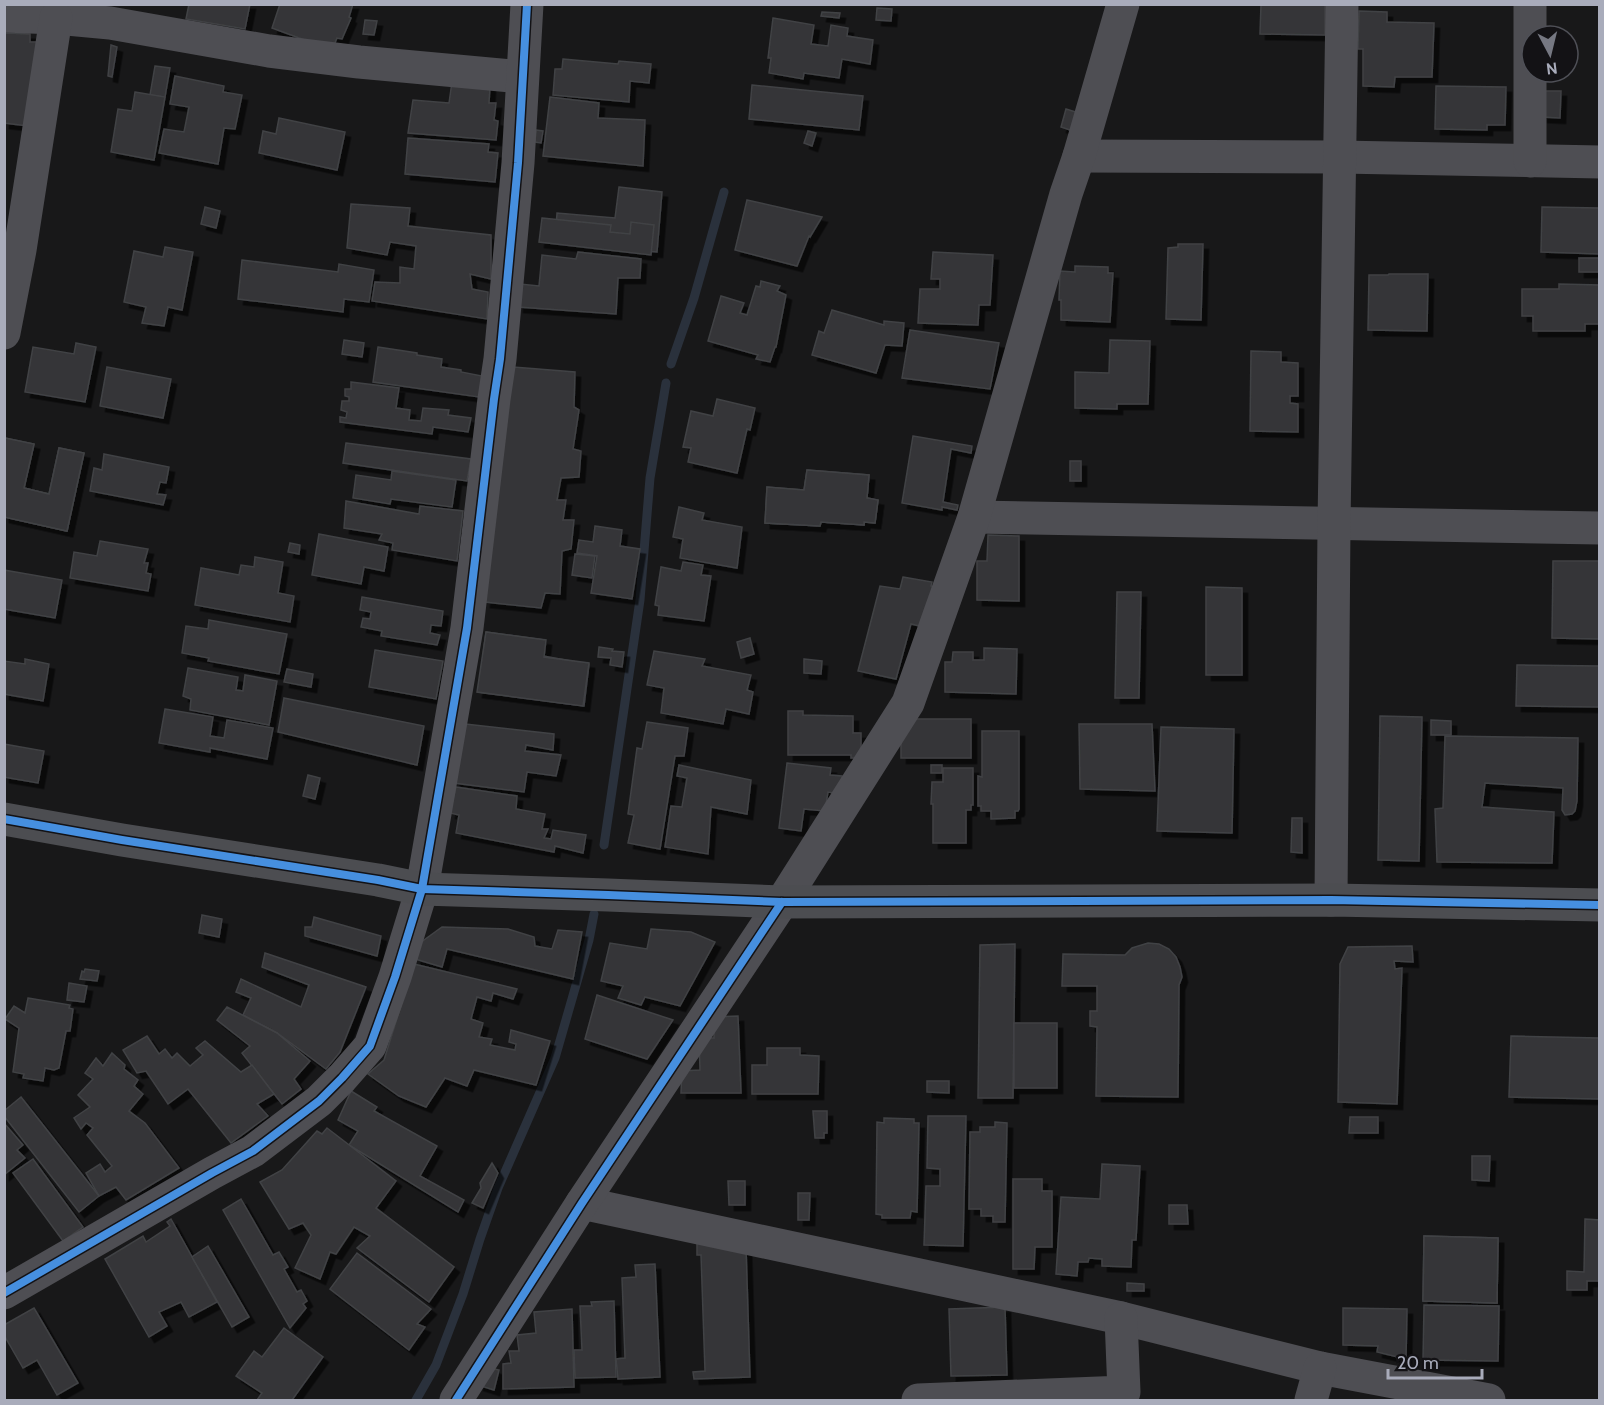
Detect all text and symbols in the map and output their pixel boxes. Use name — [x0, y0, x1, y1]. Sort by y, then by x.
north arrow — [1520, 24, 1580, 84]
text: N — [1545, 58, 1559, 79]
scale bar — [1388, 1342, 1482, 1380]
text: 20 m — [1397, 1352, 1439, 1374]

